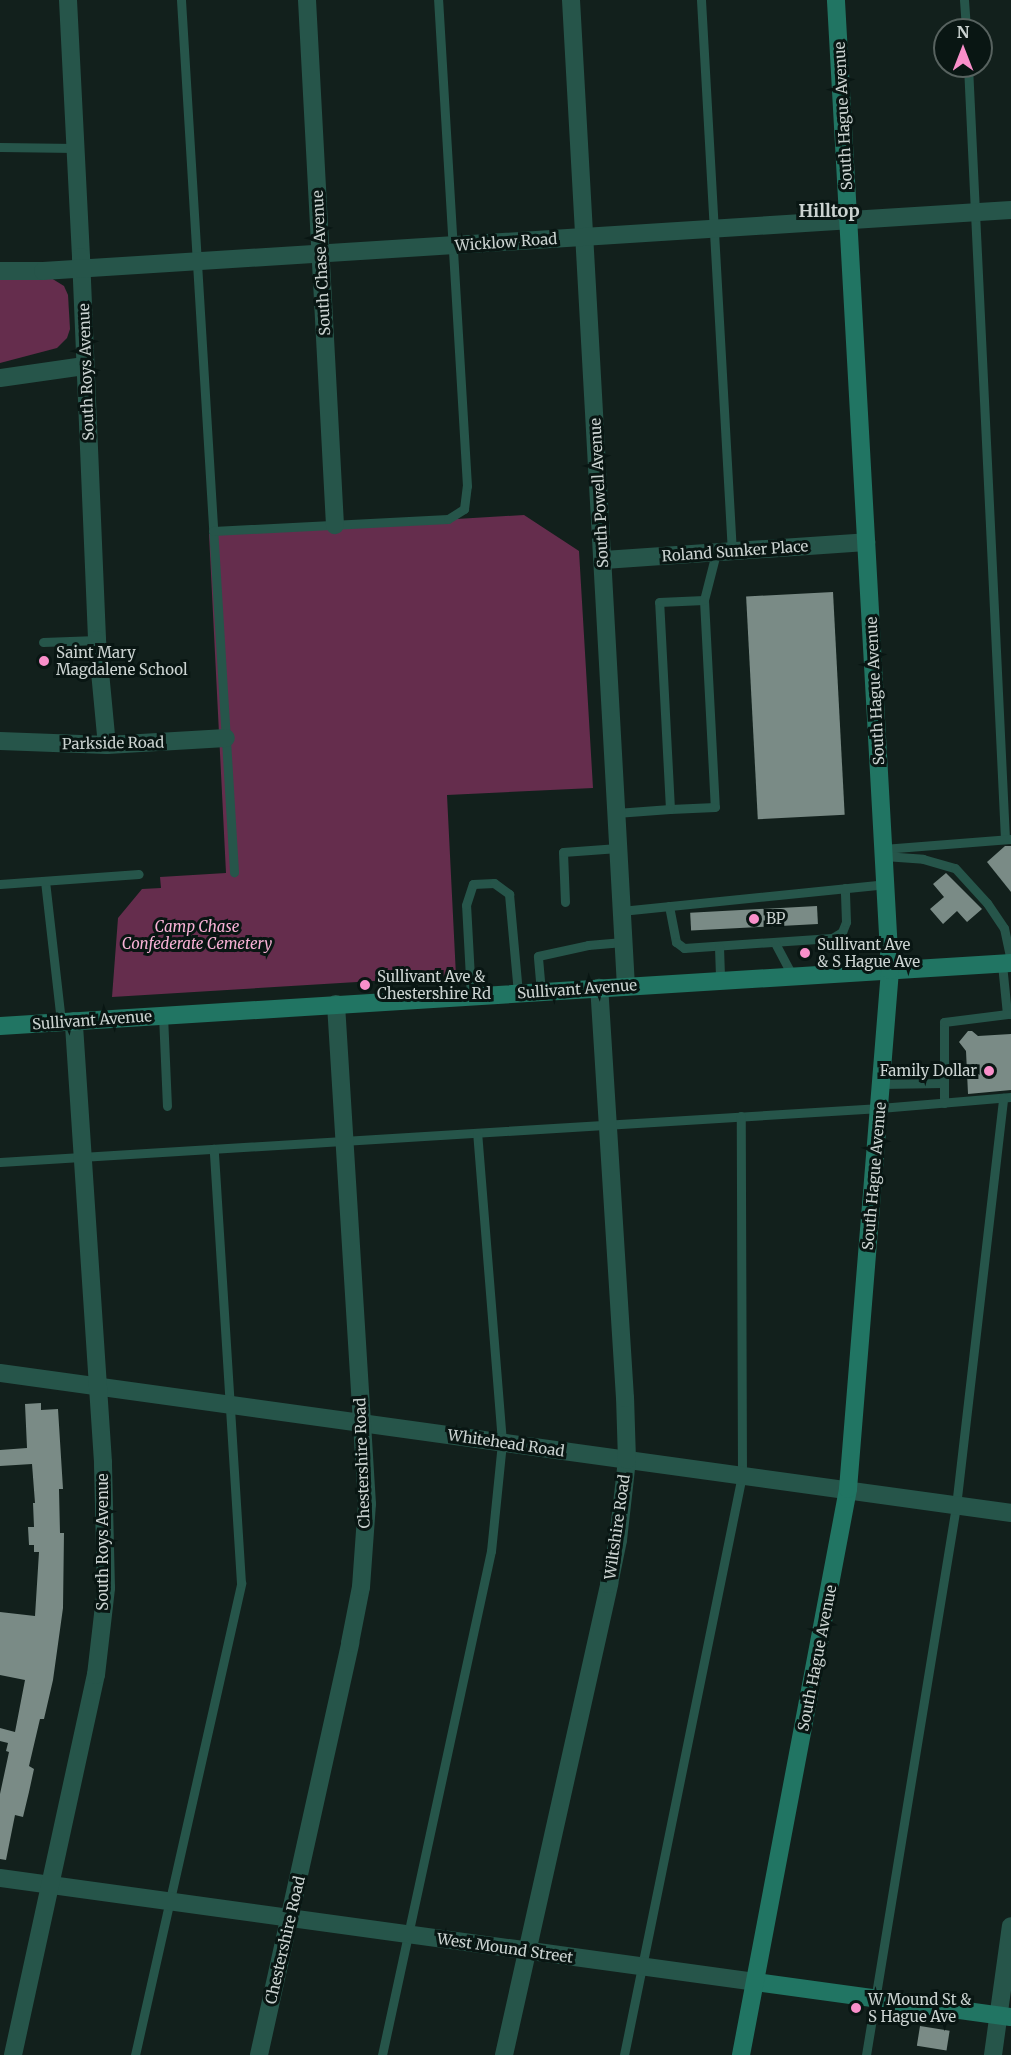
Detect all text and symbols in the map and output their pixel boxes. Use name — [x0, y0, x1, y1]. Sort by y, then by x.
north arrow — [933, 18, 993, 78]
text: N — [957, 22, 969, 42]
street label: South Hague Avenue — [830, 41, 856, 191]
street label: South Chase Avenue — [308, 190, 334, 336]
district label: Hilltop — [798, 200, 860, 222]
street label: Wicklow Road — [454, 229, 558, 255]
street label: South Roys Avenue — [75, 303, 97, 441]
street label: South Powell Avenue — [586, 417, 612, 569]
street label: Roland Sunker Place — [661, 537, 809, 565]
street label: South Hague Avenue — [862, 616, 888, 766]
place label: Saint Mary Magdalene School — [56, 643, 188, 678]
marker: Saint Mary Magdalene School — [37, 654, 51, 668]
street label: Parkside Road — [62, 733, 164, 753]
place label: BP — [766, 910, 785, 928]
marker: BP — [747, 912, 761, 926]
park label: Camp Chase Confederate Cemetery — [122, 917, 272, 952]
place label: Sullivant Ave & S Hague Ave — [817, 935, 920, 970]
marker: Sullivant Ave & S Hague Ave — [798, 946, 812, 960]
place label: Sullivant Ave & Chestershire Rd — [377, 967, 491, 1002]
street label: Sullivant Avenue — [516, 976, 638, 1002]
marker: Sullivant Ave & Chestershire Rd — [358, 978, 372, 992]
street label: Sullivant Avenue — [31, 1007, 153, 1033]
place label: Family Dollar — [880, 1062, 977, 1080]
marker: Family Dollar — [982, 1064, 996, 1078]
street label: South Hague Avenue — [859, 1101, 889, 1251]
street label: Chestershire Road — [351, 1397, 373, 1529]
street label: Whitehead Road — [446, 1426, 566, 1460]
street label: South Roys Avenue — [94, 1473, 112, 1611]
street label: Wiltshire Road — [601, 1473, 633, 1581]
street label: South Hague Avenue — [794, 1583, 840, 1733]
street label: Chestershire Road — [261, 1874, 309, 2006]
street label: West Mound Street — [436, 1930, 574, 1966]
place label: W Mound St & S Hague Ave — [868, 1990, 971, 2025]
marker: W Mound St & S Hague Ave — [849, 2001, 863, 2015]

